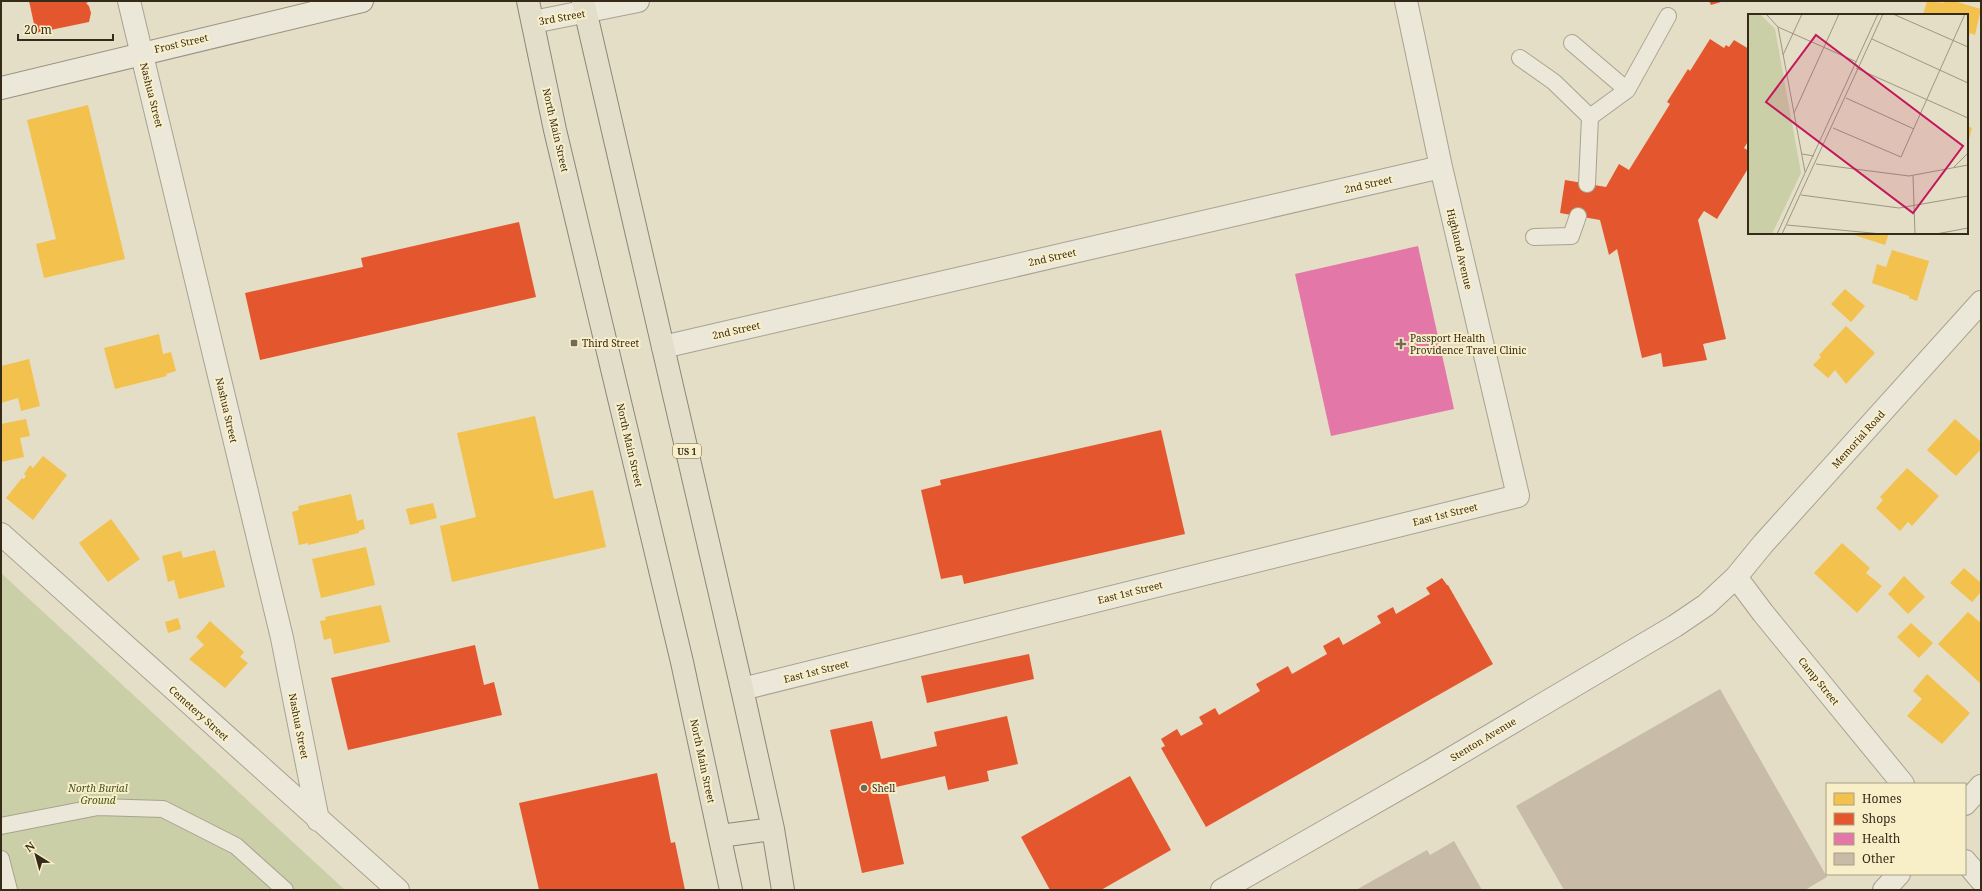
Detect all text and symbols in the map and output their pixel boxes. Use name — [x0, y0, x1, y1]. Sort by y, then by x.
street label: 3rd Street — [538, 6, 587, 28]
inset map — [1748, 14, 1968, 234]
scale bar — [18, 16, 113, 42]
text: 20 m — [24, 21, 52, 38]
street label: Frost Street — [153, 30, 210, 56]
street label: Nashua Street — [137, 61, 167, 129]
street label: North Main Street — [540, 87, 573, 174]
street label: 2nd Street — [1343, 172, 1394, 196]
street label: Highland Avenue — [1444, 207, 1476, 291]
street label: 2nd Street — [1027, 245, 1078, 269]
street label: 2nd Street — [711, 318, 762, 342]
place label: Passport Health Providence Travel Clinic — [1410, 331, 1527, 357]
place label: Third Street — [582, 336, 639, 350]
marker: Third Street — [569, 338, 579, 348]
marker: Passport Health Providence Travel Clinic — [1395, 338, 1407, 350]
street label: Nashua Street — [213, 376, 241, 444]
street label: North Main Street — [614, 402, 647, 489]
street label: Memorial Road — [1828, 407, 1888, 471]
road number: US 1 — [673, 444, 701, 458]
street label: East 1st Street — [1411, 499, 1479, 529]
street label: East 1st Street — [1096, 577, 1164, 607]
street label: Camp Street — [1795, 654, 1843, 708]
street label: East 1st Street — [782, 656, 850, 686]
street label: Cemetery Street — [166, 682, 232, 744]
street label: Nashua Street — [286, 692, 312, 760]
street label: Stenton Avenue — [1447, 714, 1519, 764]
street label: North Main Street — [687, 718, 719, 805]
park label: North Burial Ground — [67, 781, 128, 807]
place label: Shell — [872, 781, 895, 795]
marker: Shell — [859, 783, 869, 793]
legend — [1826, 783, 1966, 875]
text: Homes — [1862, 790, 1902, 807]
text: Shops — [1862, 810, 1896, 827]
text: Health — [1862, 830, 1901, 847]
north arrow — [16, 835, 56, 875]
text: N — [22, 838, 38, 855]
text: Other — [1862, 850, 1895, 867]

